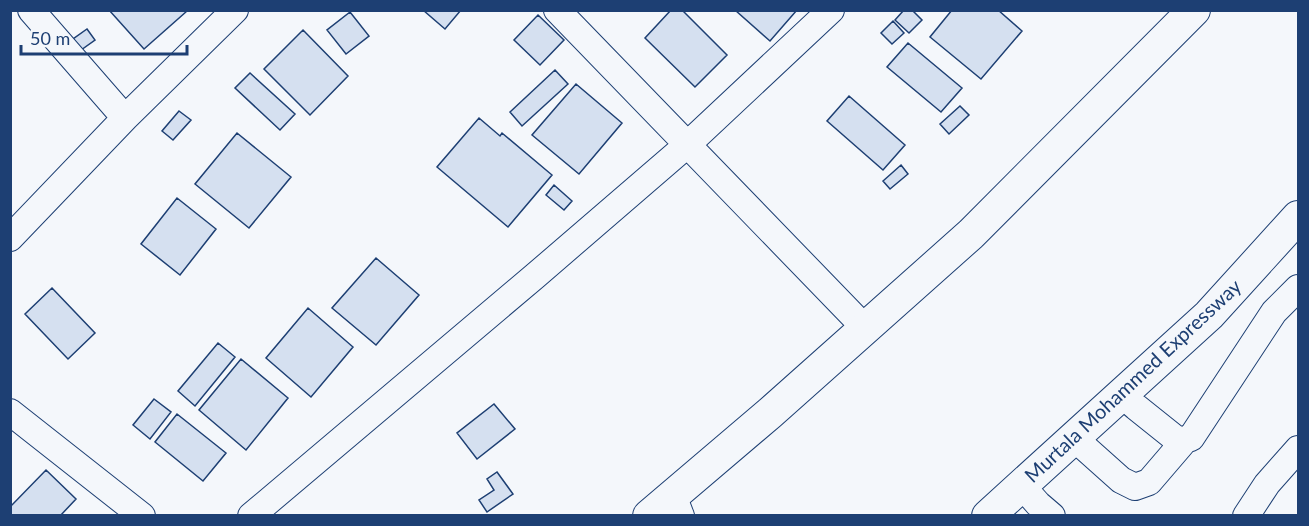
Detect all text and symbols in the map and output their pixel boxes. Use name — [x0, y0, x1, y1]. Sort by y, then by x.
scale bar — [21, 18, 188, 56]
text: 50 m — [30, 27, 70, 49]
street label: Murtala Mohammed Expressway — [1019, 273, 1246, 487]

